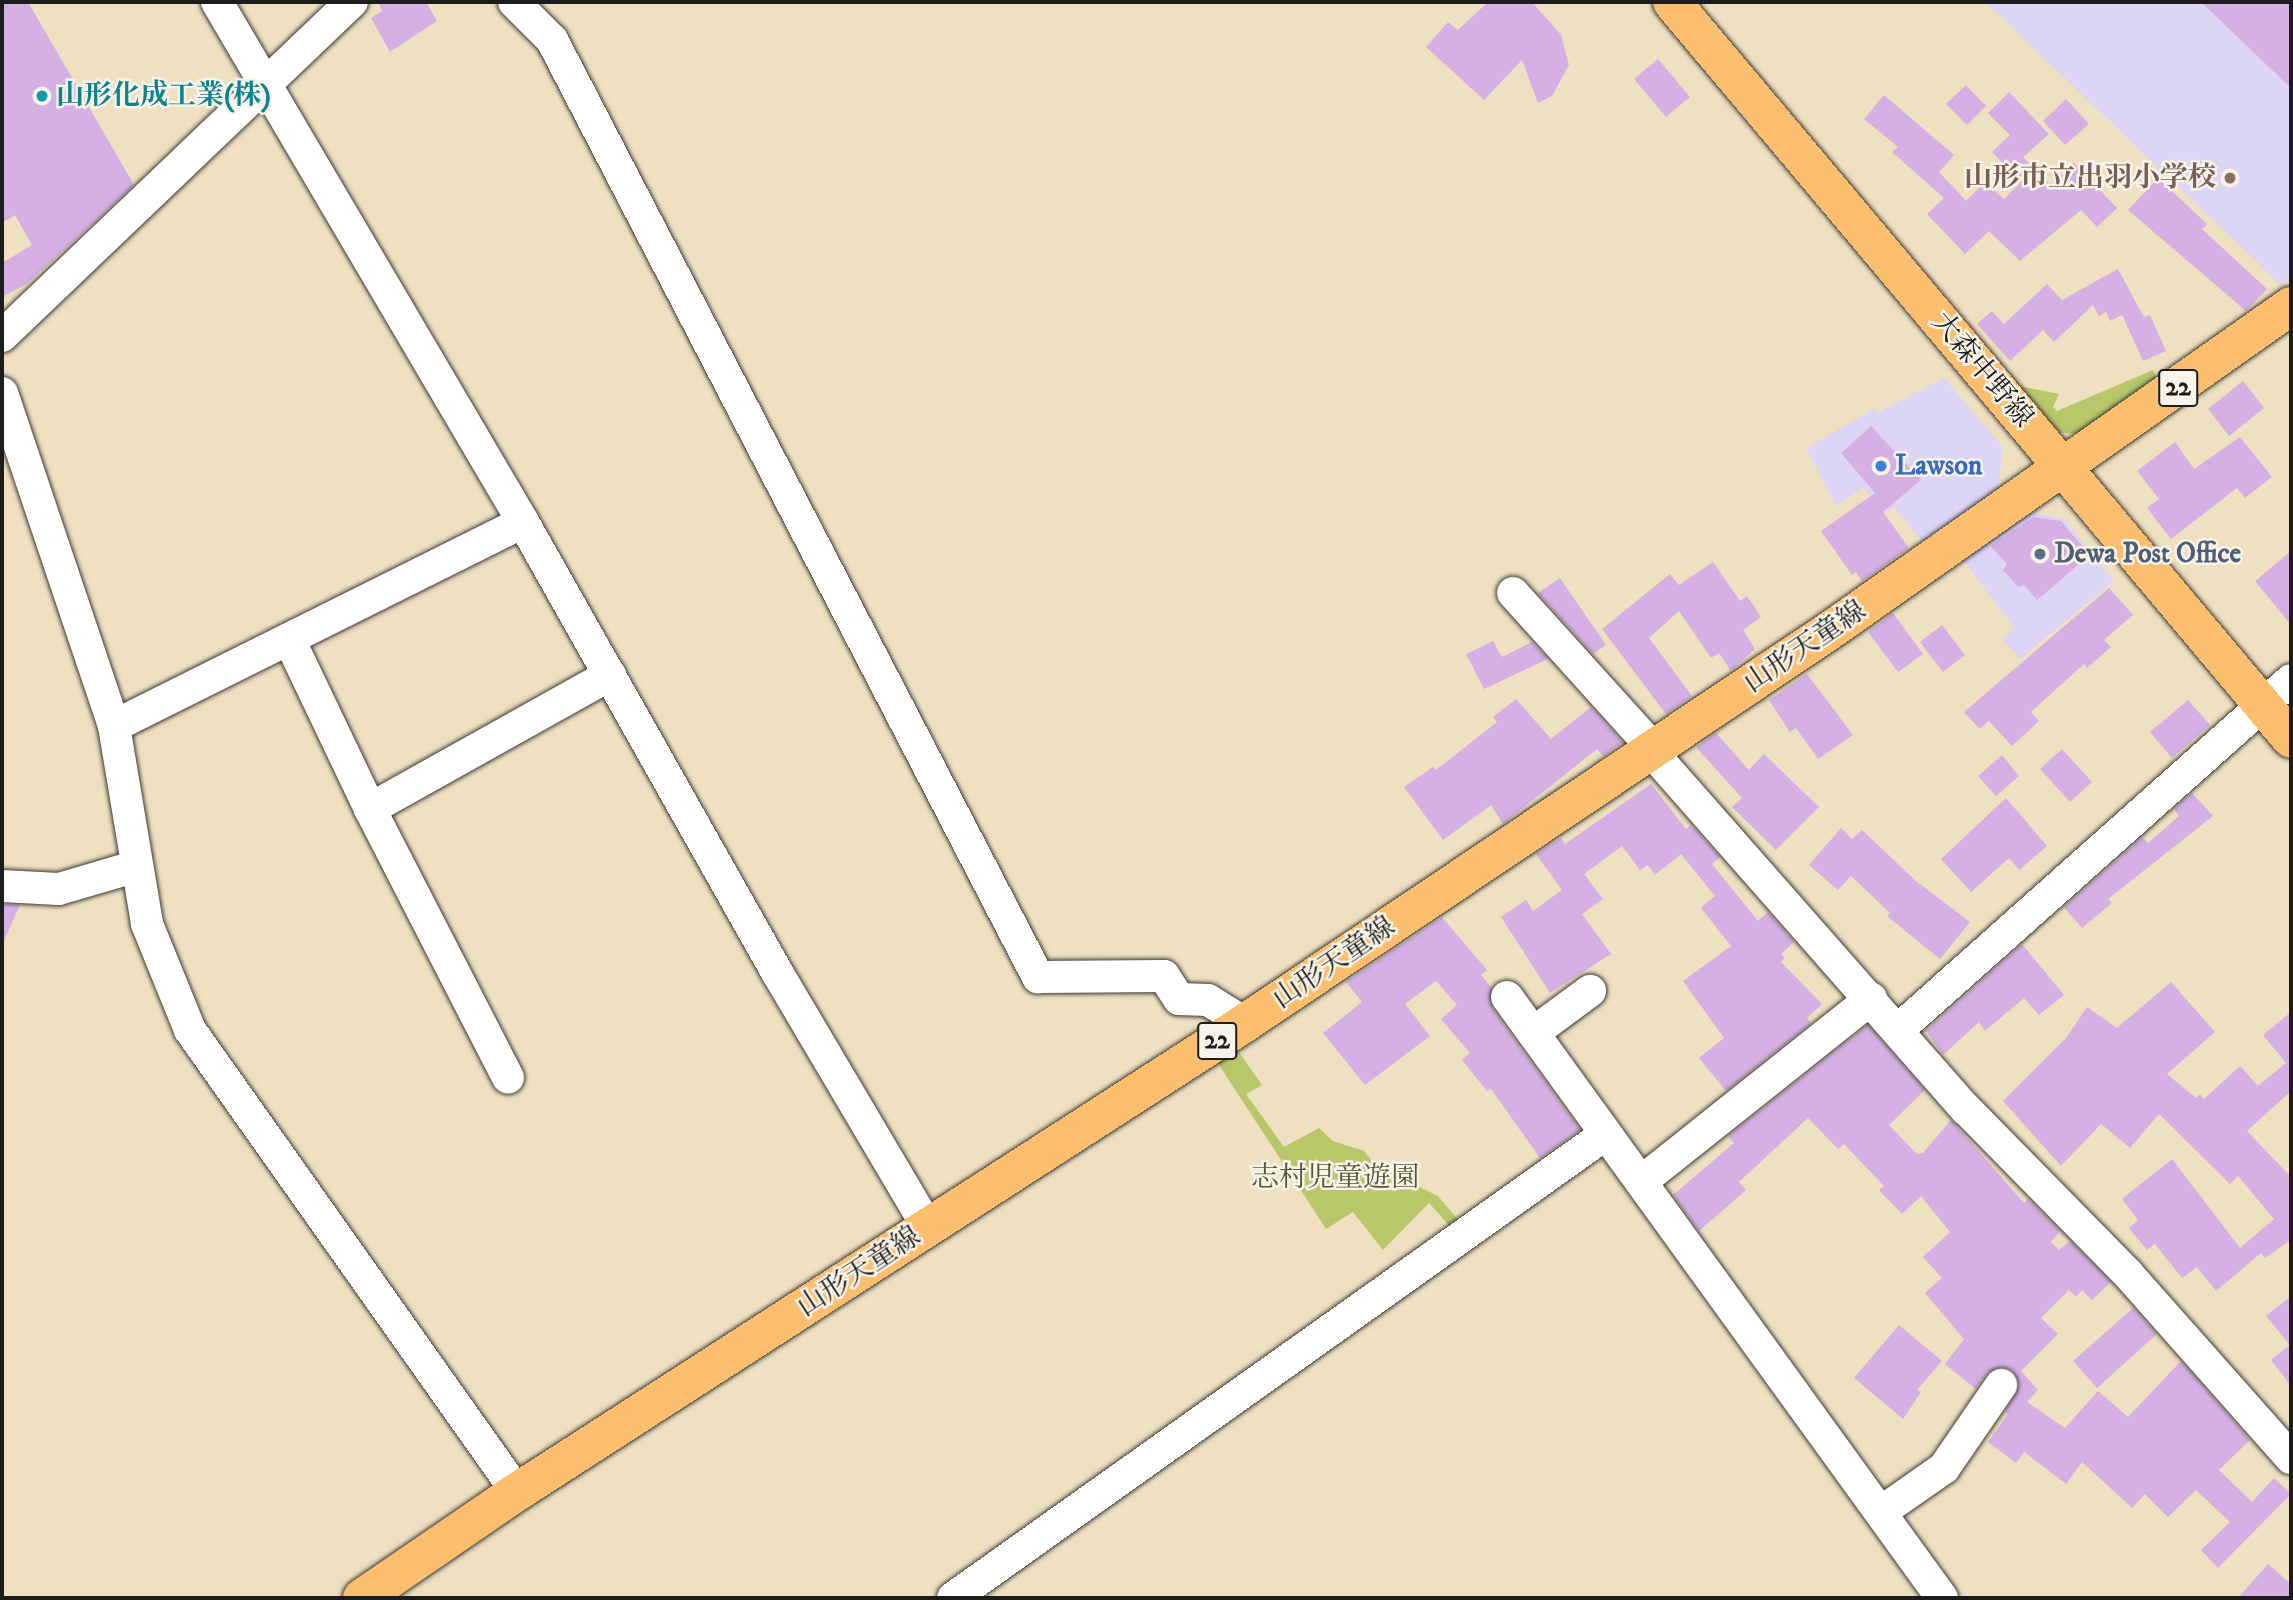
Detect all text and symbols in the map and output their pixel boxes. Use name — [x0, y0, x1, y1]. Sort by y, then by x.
place label: 山形化成工業(株) — [56, 79, 271, 113]
marker: 山形化成工業(株) — [34, 88, 50, 104]
place label: 山形市立出羽小学校 — [1964, 161, 2216, 195]
marker: 山形市立出羽小学校 — [2222, 170, 2238, 186]
street label: 大森中野線 — [1924, 306, 2040, 434]
road number: 22 — [2157, 366, 2199, 410]
place label: Lawson — [1895, 449, 1982, 483]
marker: Lawson — [1873, 458, 1889, 474]
place label: Dewa Post Office — [2054, 537, 2241, 571]
marker: Dewa Post Office — [2032, 546, 2048, 562]
street label: 山形天童線 — [1738, 594, 1872, 700]
street label: 山形天童線 — [1267, 910, 1401, 1016]
road number: 22 — [1196, 1018, 1238, 1064]
park label: 志村児童遊園 — [1251, 1161, 1419, 1195]
street label: 山形天童線 — [791, 1220, 927, 1324]

